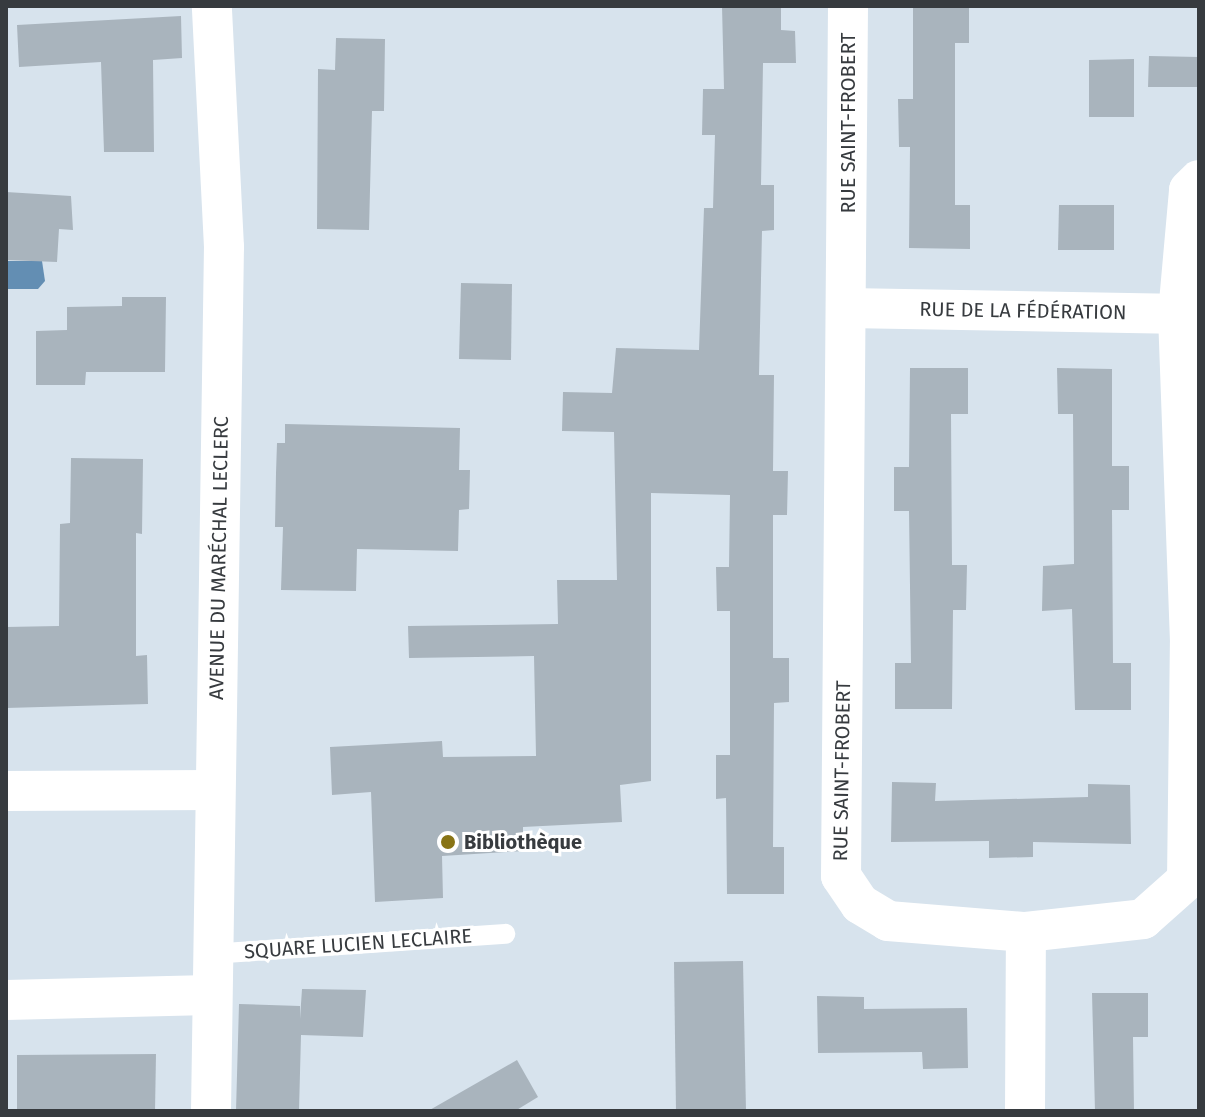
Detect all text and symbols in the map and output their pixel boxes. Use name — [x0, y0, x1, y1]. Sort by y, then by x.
street label: RUE SAINT-FROBERT — [836, 33, 860, 213]
street label: RUE DE LA FÉDÉRATION — [919, 297, 1127, 325]
street label: AVENUE DU MARÉCHAL LECLERC — [205, 416, 233, 700]
street label: RUE SAINT-FROBERT — [828, 680, 856, 862]
place label: Bibliothèque — [464, 830, 582, 854]
marker: Bibliothèque — [439, 833, 457, 851]
street label: SQUARE LUCIEN LECLAIRE — [243, 924, 473, 964]

